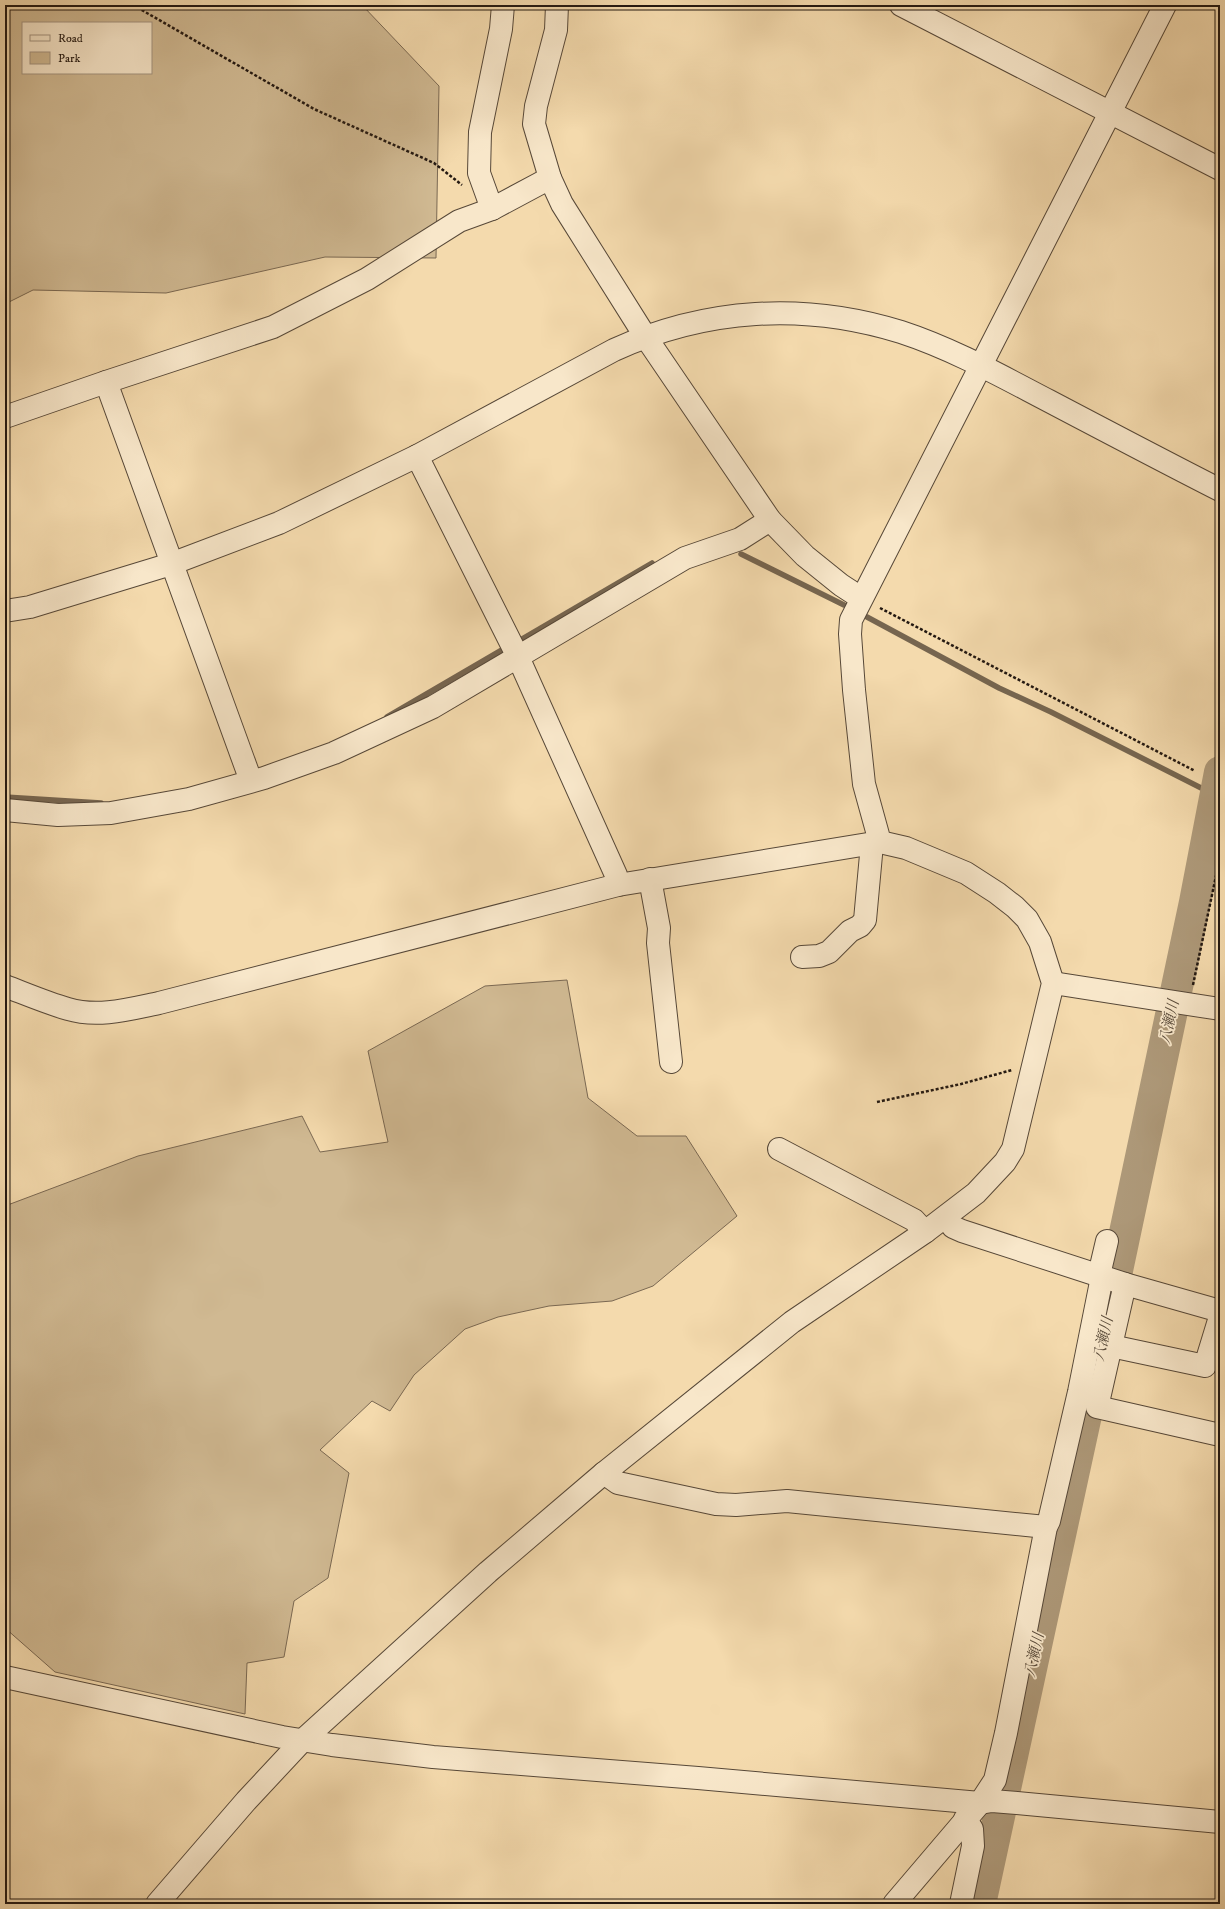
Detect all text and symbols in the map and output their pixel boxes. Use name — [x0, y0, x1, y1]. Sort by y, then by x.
legend — [22, 22, 152, 74]
text: Road — [58, 31, 83, 46]
text: Park — [58, 51, 80, 66]
water label: 八瀬川 — [1156, 996, 1184, 1046]
water label: 八瀬川 — [1090, 1313, 1118, 1363]
water label: 八瀬川 — [1021, 1629, 1049, 1679]

